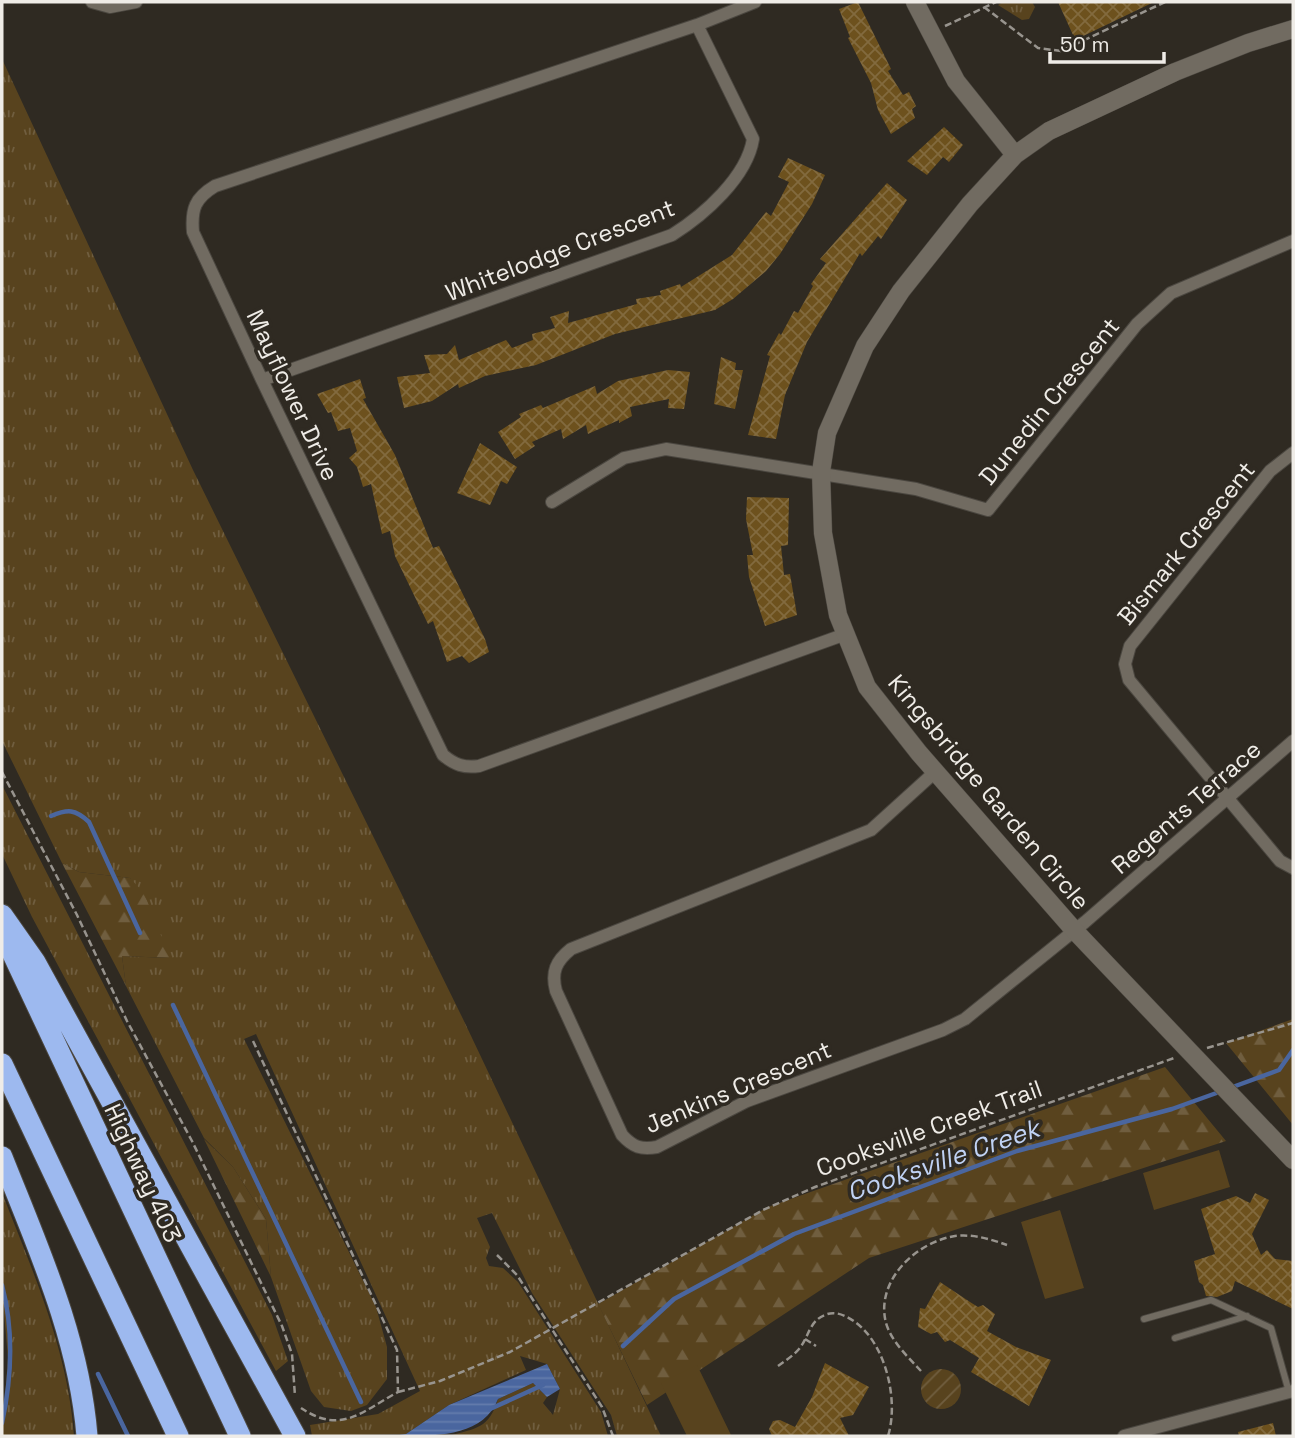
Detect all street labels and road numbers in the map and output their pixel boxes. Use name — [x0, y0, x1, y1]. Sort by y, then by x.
street label: Whitelodge Crescent — [441, 192, 679, 308]
street label: Mayflower Drive — [240, 304, 346, 486]
street label: Dunedin Crescent — [972, 311, 1126, 491]
street label: Bismark Crescent — [1110, 455, 1262, 631]
street label: Kingsbridge Garden Circle — [881, 668, 1097, 916]
street label: Regents Terrace — [1105, 734, 1267, 880]
street label: Jenkins Crescent — [640, 1034, 836, 1140]
street label: Cooksville Creek Trail — [812, 1074, 1046, 1182]
street label: Highway 403 — [97, 1099, 189, 1247]

